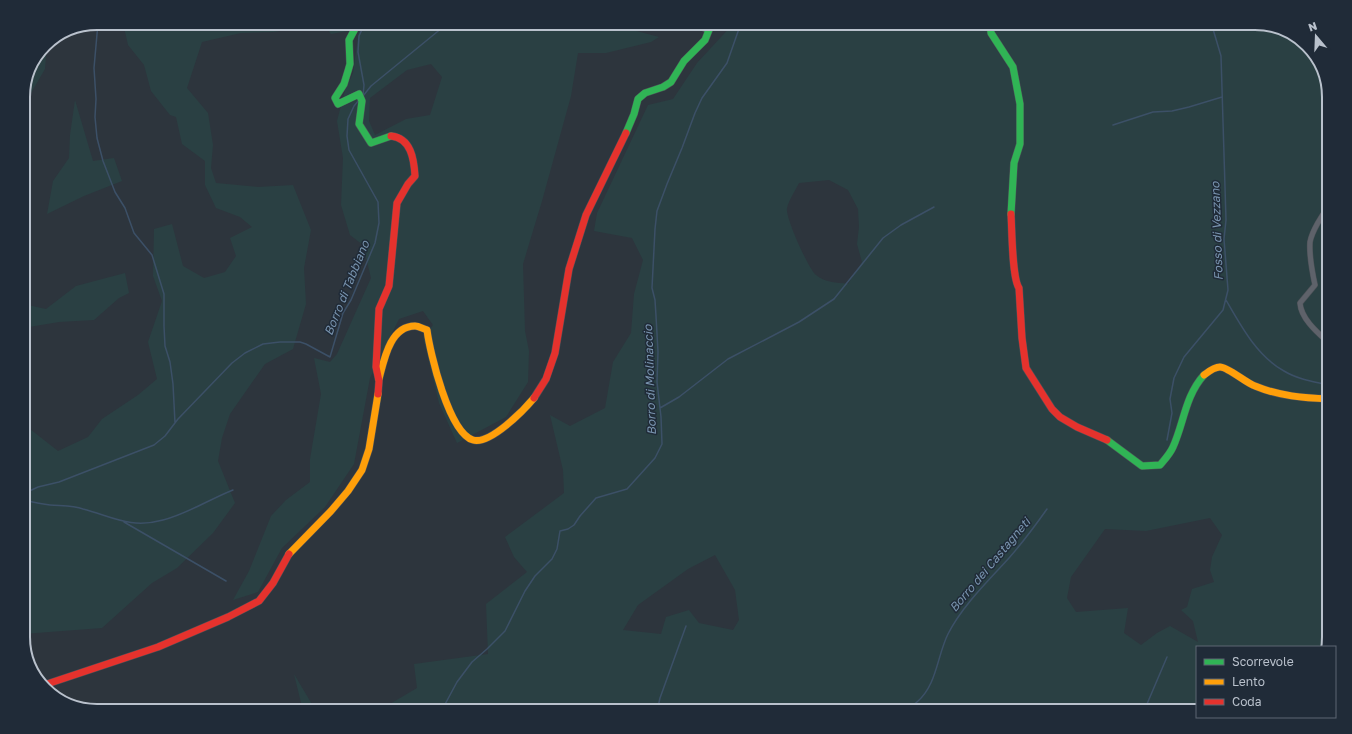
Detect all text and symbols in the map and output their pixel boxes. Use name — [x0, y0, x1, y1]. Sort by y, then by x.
north arrow — [1296, 16, 1336, 56]
text: N — [1307, 19, 1319, 34]
water label: Fosso di Vezzano — [1207, 181, 1226, 281]
water label: Borro di Tabbiano — [321, 238, 373, 337]
water label: Borro di Molinaccio — [640, 324, 659, 436]
water label: Borro dei Castagneti — [946, 513, 1034, 615]
legend — [1196, 646, 1336, 718]
text: Scorrevole — [1232, 654, 1294, 669]
text: Lento — [1232, 674, 1265, 689]
text: Coda — [1232, 694, 1262, 709]

